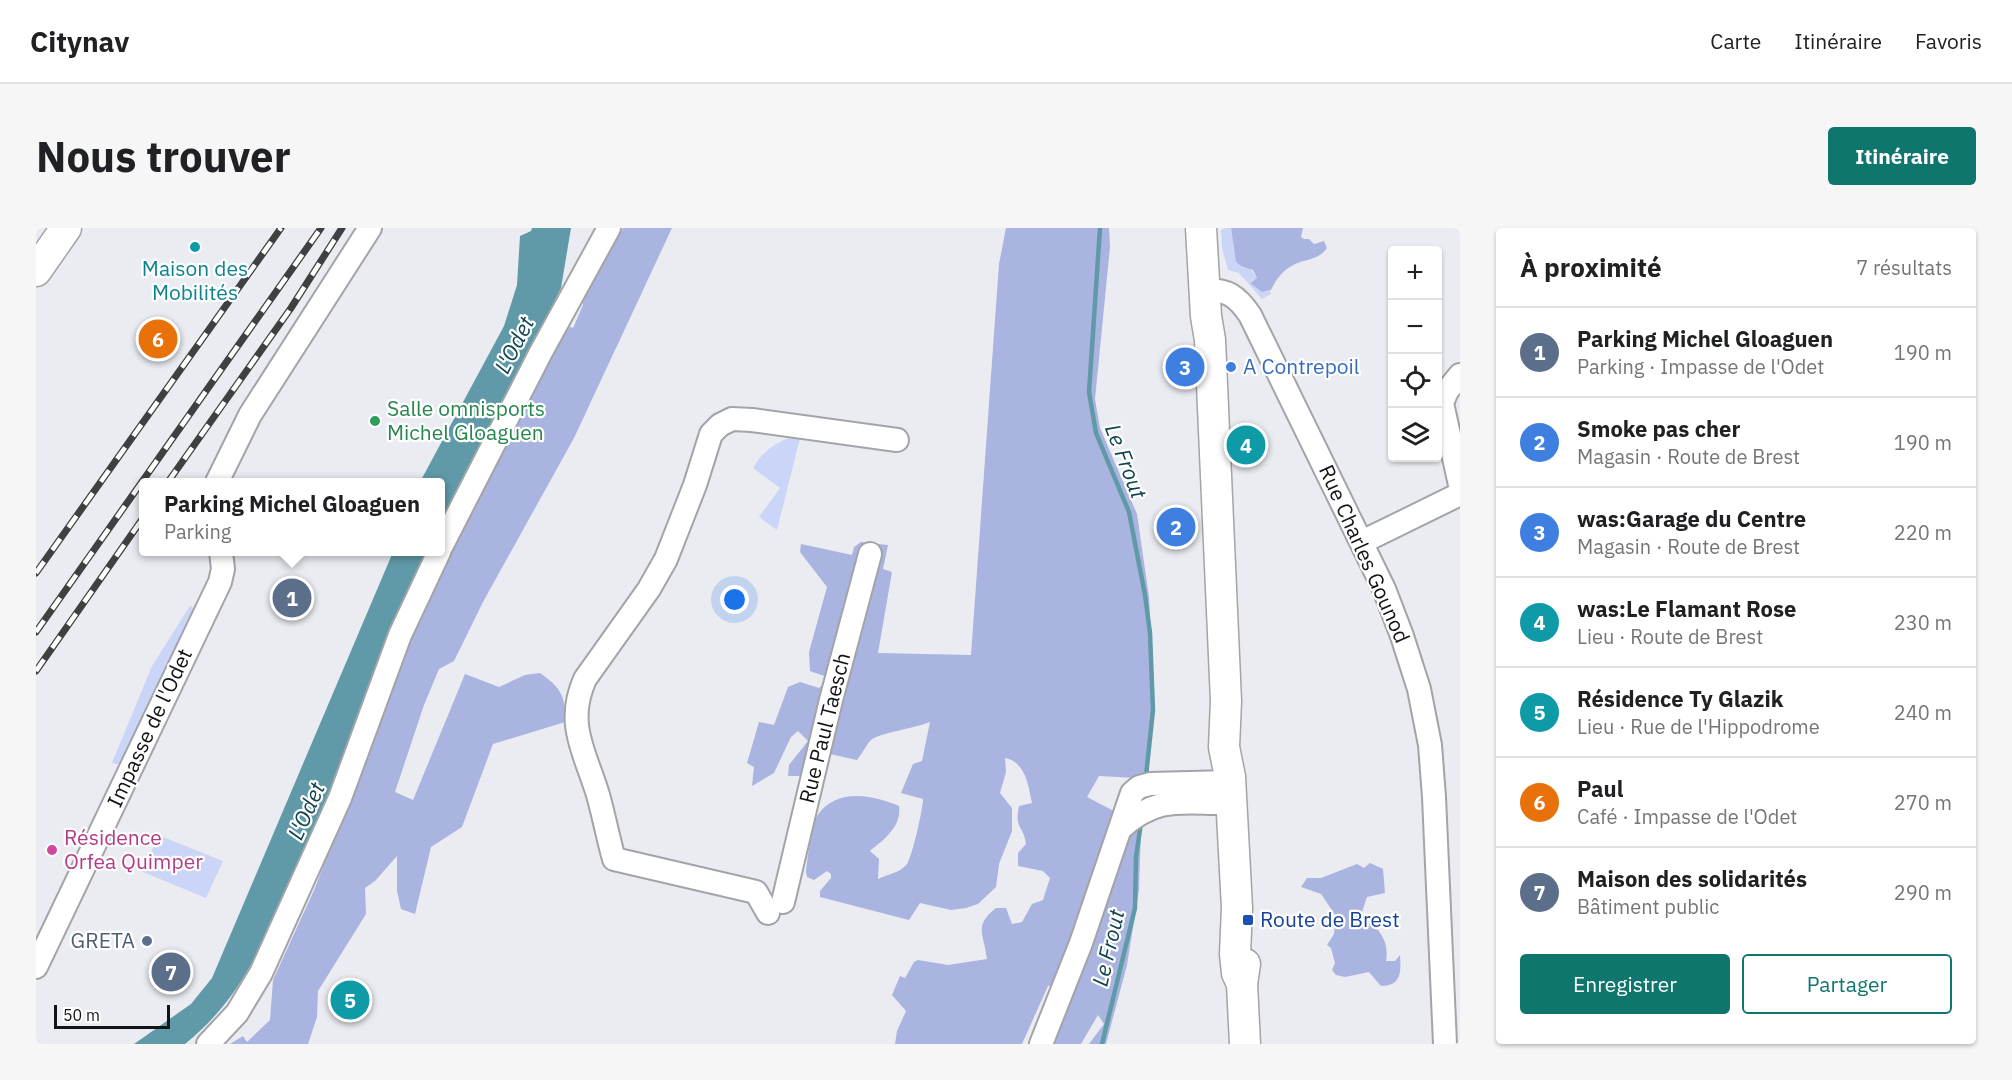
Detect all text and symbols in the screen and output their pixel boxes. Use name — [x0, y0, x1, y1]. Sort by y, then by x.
text: Citynav — [30, 23, 129, 60]
text: Carte — [1710, 27, 1761, 55]
text: Itinéraire — [1794, 27, 1882, 55]
text: Favoris — [1915, 27, 1982, 55]
button: Itinéraire — [1828, 127, 1976, 185]
text: Nous trouver — [36, 129, 291, 184]
marker: Maison des Mobilités — [188, 240, 202, 254]
map controls — [1388, 246, 1442, 462]
button: + — [1388, 246, 1442, 300]
text: À proximité — [1520, 250, 1662, 284]
place label: Maison des Mobilités — [142, 254, 248, 306]
text: 7 résultats — [1856, 254, 1952, 281]
button: − — [1388, 300, 1442, 354]
water label: L'Odet — [487, 311, 540, 378]
pin: 6 — [138, 316, 178, 362]
text: Parking Michel Gloaguen — [1577, 324, 1833, 353]
text: 1 — [1534, 339, 1546, 366]
text: 190 m — [1894, 339, 1952, 366]
pin: 3 — [1166, 344, 1204, 390]
place label: A Contrepoil — [1243, 352, 1360, 380]
text: Parking · Impasse de l'Odet — [1577, 353, 1824, 380]
button: locate — [1388, 354, 1442, 408]
marker: A Contrepoil — [1224, 360, 1238, 374]
place label: Salle omnisports Michel Gloaguen — [387, 394, 545, 446]
button: layers — [1388, 408, 1442, 462]
marker: Salle omnisports Michel Gloaguen — [368, 414, 382, 428]
text: Smoke pas cher — [1577, 414, 1740, 443]
water label: Le Frout — [1099, 419, 1154, 503]
pin: 4 — [1226, 422, 1266, 468]
text: 2 — [1534, 429, 1546, 456]
text: 190 m — [1894, 429, 1952, 456]
text: Magasin · Route de Brest — [1577, 443, 1800, 470]
street label: Rue Charles Gounod — [1313, 460, 1417, 647]
popup — [139, 478, 445, 556]
text: Parking Michel Gloaguen — [164, 489, 420, 518]
pin: 2 — [1156, 504, 1196, 550]
text: was:Garage du Centre — [1577, 504, 1806, 533]
text: Parking — [164, 518, 231, 545]
text: 3 — [1534, 519, 1546, 546]
text: 220 m — [1894, 519, 1952, 546]
text: Magasin · Route de Brest — [1577, 533, 1800, 560]
pin: 1 — [272, 576, 312, 620]
your location — [720, 585, 749, 614]
text: was:Le Flamant Rose — [1577, 594, 1796, 623]
text: 4 — [1534, 609, 1546, 636]
text: 230 m — [1894, 609, 1952, 636]
text: Lieu · Route de Brest — [1577, 623, 1763, 650]
street label: Impasse de l'Odet — [100, 644, 198, 812]
street label: Rue Paul Taesch — [792, 650, 856, 806]
text: Résidence Ty Glazik — [1577, 684, 1783, 713]
text: 5 — [1534, 699, 1546, 726]
text: 240 m — [1894, 699, 1952, 726]
text: Lieu · Rue de l'Hippodrome — [1577, 713, 1820, 740]
text: Paul — [1577, 774, 1623, 803]
water label: L'Odet — [280, 777, 331, 844]
text: 6 — [1534, 789, 1546, 816]
text: 270 m — [1894, 789, 1952, 816]
text: Café · Impasse de l'Odet — [1577, 803, 1797, 830]
place label: Résidence Orfea Quimper — [64, 823, 203, 875]
marker: Résidence Orfea Quimper — [45, 843, 59, 857]
text: Maison des solidarités — [1577, 864, 1807, 893]
text: 7 — [1534, 879, 1546, 906]
text: 290 m — [1894, 879, 1952, 906]
text: Bâtiment public — [1577, 893, 1719, 920]
place label: Route de Brest — [1260, 905, 1400, 933]
water label: Le Frout — [1085, 906, 1131, 989]
marker: Route de Brest — [1241, 913, 1255, 927]
place label: GRETA — [71, 926, 135, 954]
marker: GRETA — [140, 934, 154, 948]
pin: 7 — [152, 950, 190, 994]
button: Enregistrer — [1520, 954, 1730, 1014]
button: Partager — [1742, 954, 1952, 1014]
pin: 5 — [330, 978, 370, 1022]
scale bar — [54, 1002, 170, 1030]
text: 50 m — [63, 1005, 100, 1025]

